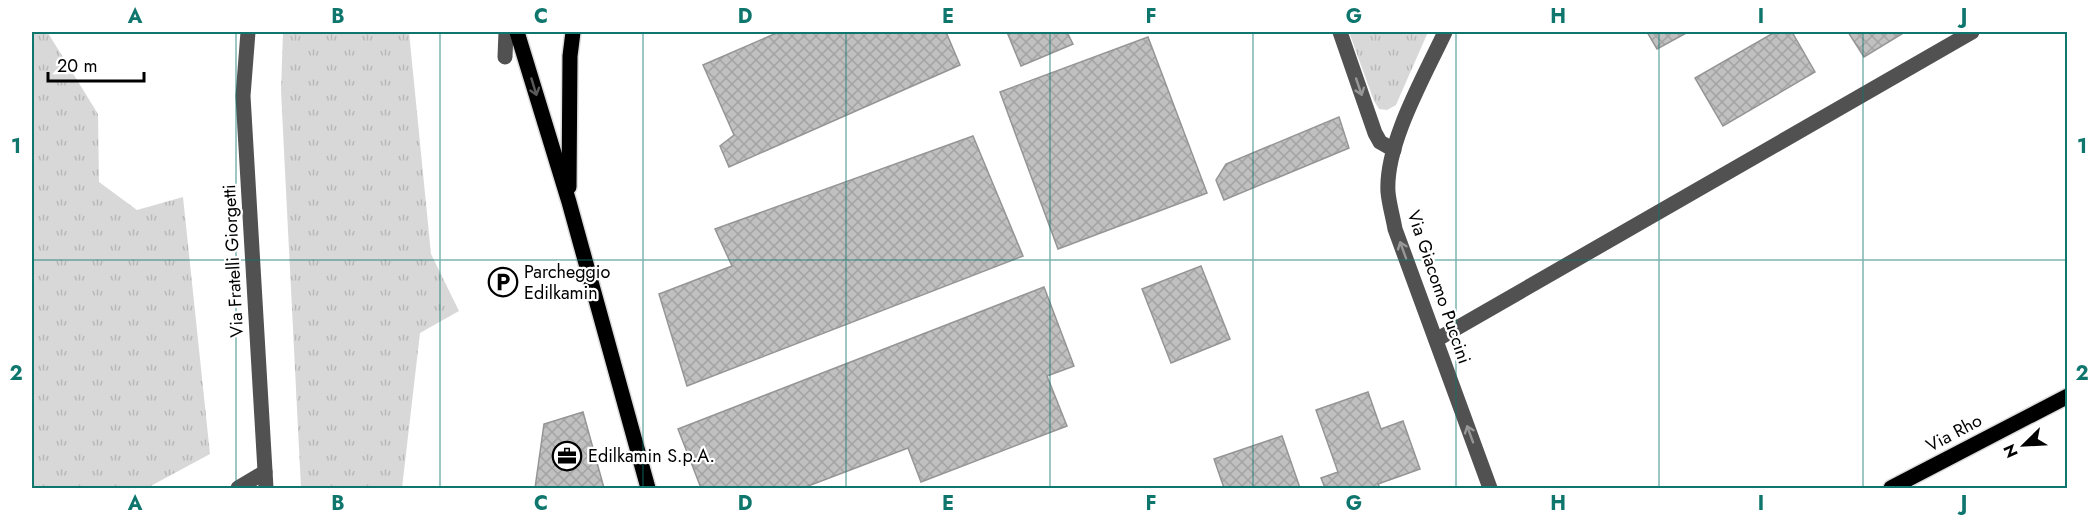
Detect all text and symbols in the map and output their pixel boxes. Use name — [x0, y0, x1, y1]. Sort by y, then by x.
text: A — [127, 2, 143, 31]
text: B — [331, 2, 345, 31]
text: C — [534, 2, 548, 31]
text: D — [738, 2, 752, 31]
text: E — [942, 2, 954, 31]
text: F — [1145, 2, 1157, 31]
text: G — [1346, 2, 1362, 31]
text: H — [1550, 2, 1566, 31]
text: I — [1758, 2, 1764, 31]
text: J — [1957, 2, 1967, 31]
scale bar — [48, 45, 144, 83]
text: 20 m — [57, 53, 97, 79]
one-way arrow — [1354, 77, 1365, 96]
one-way arrow — [529, 78, 540, 97]
text: 1 — [11, 132, 21, 161]
text: 1 — [2077, 132, 2087, 161]
street label: Via Fratelli Giorgetti — [216, 184, 250, 338]
street label: Via Giacomo Puccini — [1401, 207, 1477, 367]
one-way arrow — [1397, 241, 1408, 260]
place label: Parcheggio Edilkamin — [524, 259, 610, 306]
parking icon: Parcheggio Edilkamin — [487, 266, 519, 298]
text: 2 — [9, 359, 23, 388]
text: 2 — [2075, 359, 2089, 388]
street label: Via Rho — [1921, 407, 1987, 459]
north arrow — [1994, 415, 2054, 475]
one-way arrow — [1464, 425, 1475, 443]
office icon: Edilkamin S.p.A. — [551, 440, 583, 472]
text: N — [1998, 440, 2024, 461]
place label: Edilkamin S.p.A. — [588, 443, 715, 469]
text: A — [127, 489, 143, 518]
text: B — [331, 489, 345, 518]
text: C — [534, 489, 548, 518]
text: D — [738, 489, 752, 518]
text: E — [942, 489, 954, 518]
text: F — [1145, 489, 1157, 518]
text: G — [1346, 489, 1362, 518]
text: H — [1550, 489, 1566, 518]
text: I — [1758, 489, 1764, 518]
text: J — [1957, 489, 1967, 518]

